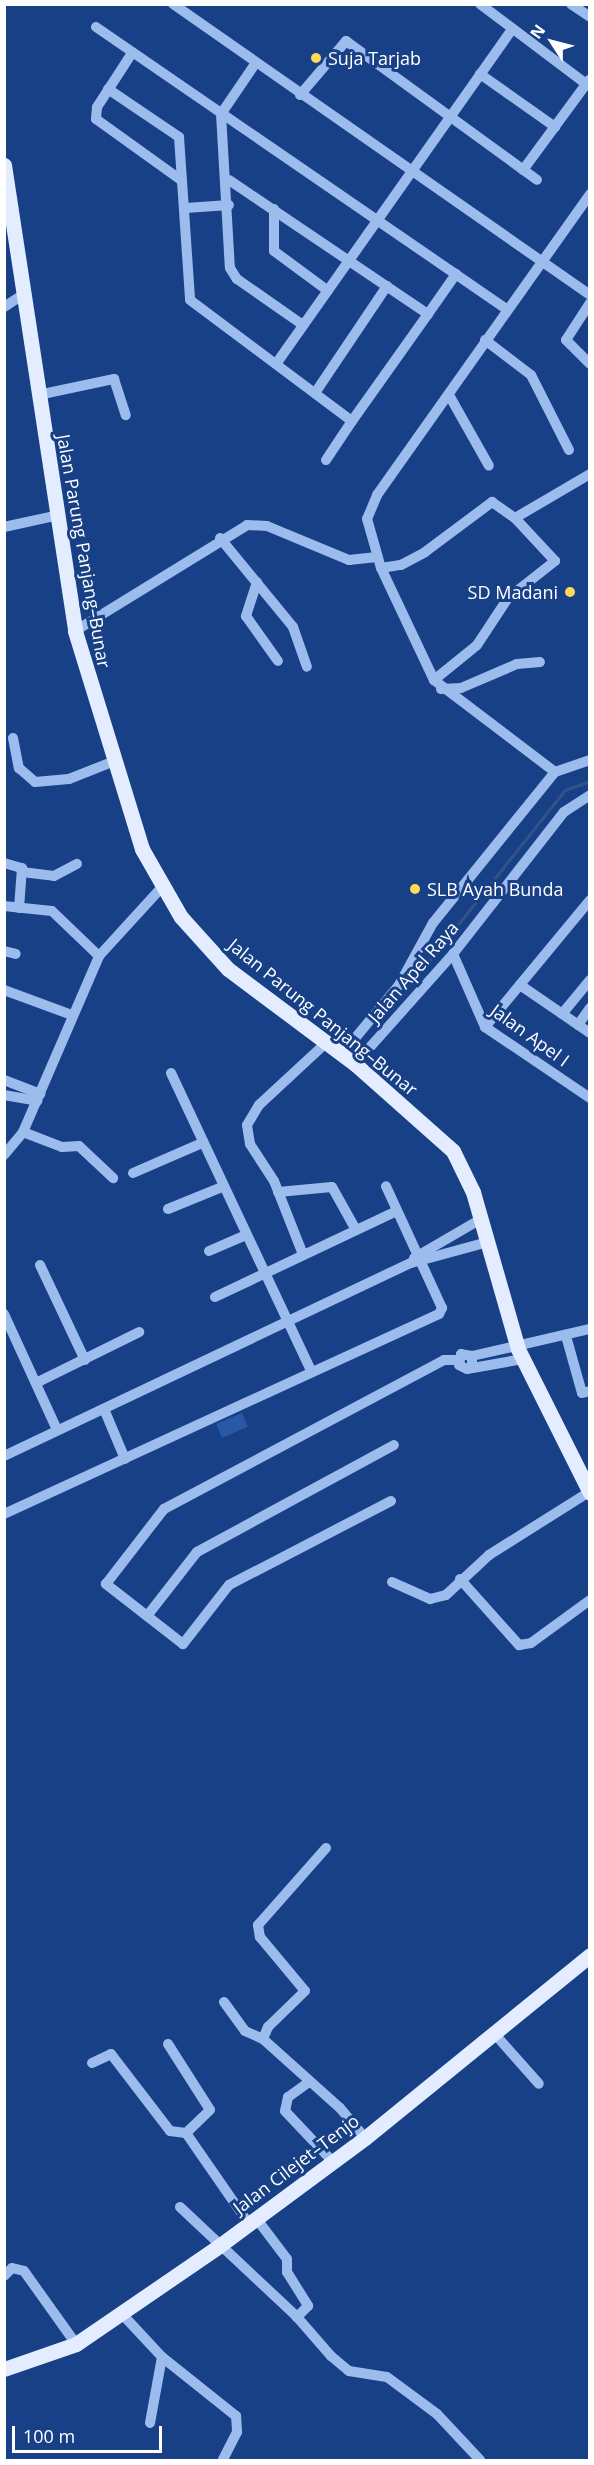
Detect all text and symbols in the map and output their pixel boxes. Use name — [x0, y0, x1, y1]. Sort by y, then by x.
north arrow — [522, 12, 582, 72]
text: N — [525, 20, 550, 43]
place label: Suja Tarjab — [328, 47, 421, 69]
marker: Suja Tarjab — [309, 51, 323, 65]
street label: Jalan Parung Panjang–Bunar — [53, 432, 115, 670]
place label: SD Madani — [468, 581, 558, 603]
marker: SD Madani — [563, 585, 577, 599]
place label: SLB Ayah Bunda — [427, 878, 563, 900]
marker: SLB Ayah Bunda — [408, 882, 422, 896]
street label: Jalan Apel Raya — [363, 917, 463, 1027]
street label: Jalan Parung Panjang–Bunar — [224, 934, 422, 1100]
street label: Jalan Apel I — [486, 999, 574, 1071]
street label: Jalan Cilejet–Tenjo — [229, 2110, 363, 2218]
scale bar — [15, 2414, 165, 2452]
text: 100 m — [23, 2424, 75, 2448]

